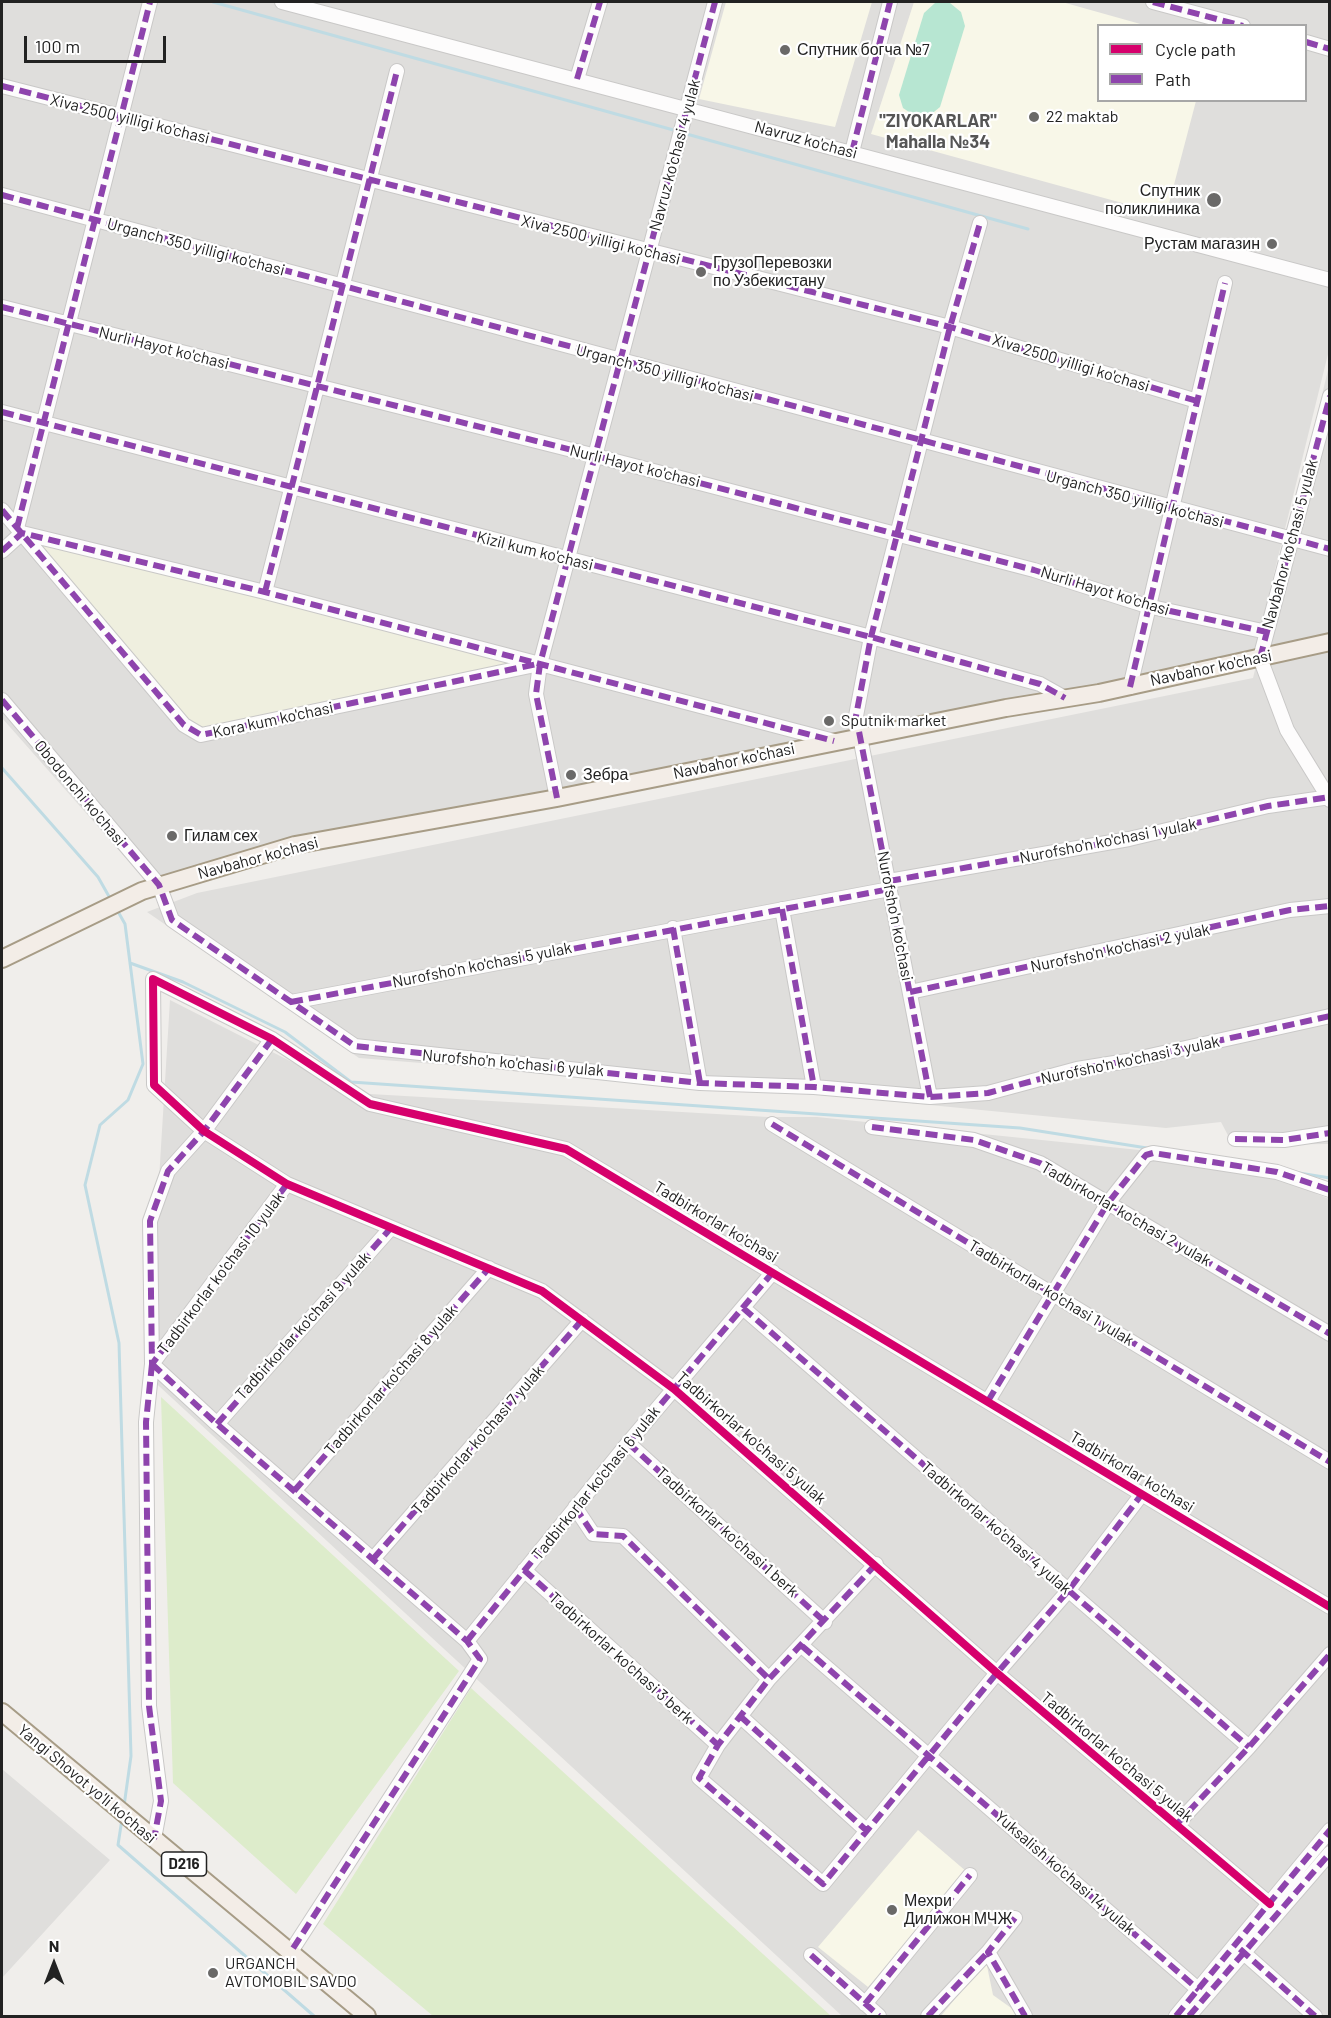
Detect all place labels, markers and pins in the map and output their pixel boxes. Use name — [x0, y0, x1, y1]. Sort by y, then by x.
place label: Спутник богча №7 — [797, 40, 930, 60]
marker: Спутник богча №7 — [778, 43, 792, 57]
place label: 22 maktab — [1046, 107, 1119, 127]
marker: 22 maktab — [1027, 110, 1041, 124]
place label: Спутник поликлиника — [1105, 181, 1200, 219]
marker: Спутник поликлиника — [1205, 191, 1223, 209]
place label: Рустам магазин — [1144, 234, 1260, 254]
marker: Рустам магазин — [1265, 237, 1279, 251]
place label: ГрузоПеревозки по Узбекистану — [713, 253, 832, 291]
marker: ГрузоПеревозки по Узбекистану — [694, 265, 708, 279]
place label: Sputnik market — [841, 711, 947, 731]
marker: Sputnik market — [822, 714, 836, 728]
place label: Зебра — [583, 765, 628, 785]
marker: Зебра — [564, 768, 578, 782]
place label: Гилам сех — [184, 826, 258, 846]
marker: Гилам сех — [165, 829, 179, 843]
place label: Мехри Дилижон МЧЖ — [904, 1891, 1012, 1929]
marker: Мехри Дилижон МЧЖ — [885, 1903, 899, 1917]
place label: URGANCH AVTOMOBIL SAVDO — [225, 1954, 357, 1992]
marker: URGANCH AVTOMOBIL SAVDO — [206, 1966, 220, 1980]

